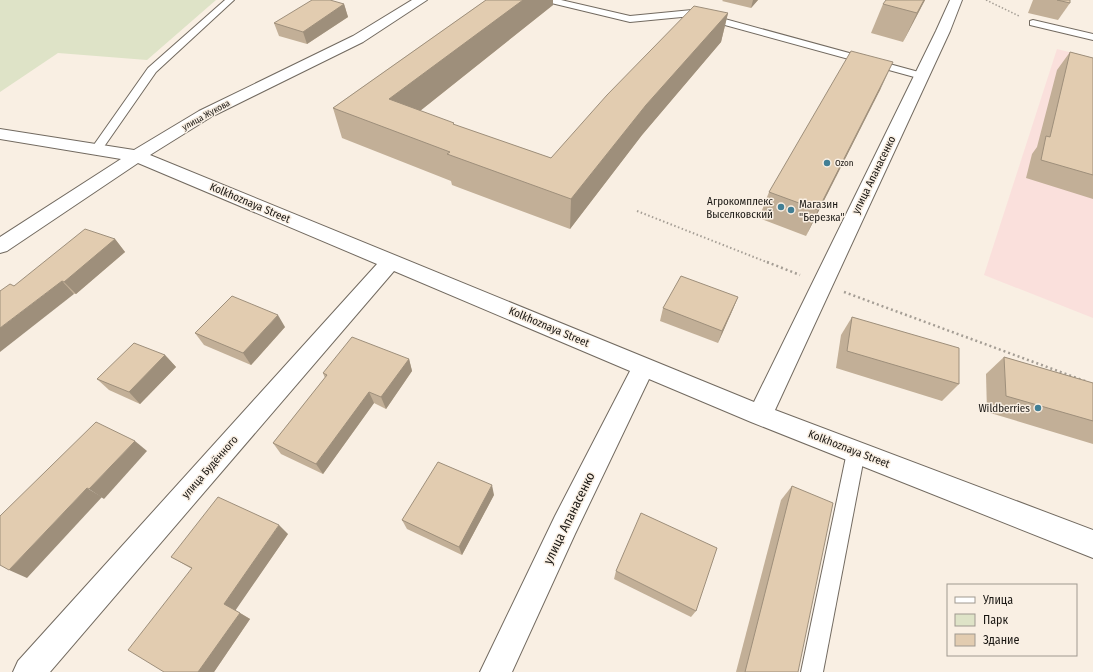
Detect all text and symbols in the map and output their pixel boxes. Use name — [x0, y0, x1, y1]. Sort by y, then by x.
street label: улица Жукова — [180, 97, 232, 132]
street label: улица Апанасенко — [850, 134, 899, 216]
marker: Ozon — [822, 158, 832, 168]
place label: Ozon — [835, 158, 854, 168]
street label: Kolkhoznaya Street — [208, 180, 293, 226]
place label: Агрокомплекс Выселковский — [706, 195, 773, 221]
place label: Магазин "Березка" — [799, 198, 845, 224]
marker: Агрокомплекс Выселковский — [776, 202, 786, 212]
marker: Магазин "Березка" — [786, 205, 796, 215]
street label: Kolkhoznaya Street — [507, 304, 592, 350]
place label: Wildberries — [978, 402, 1030, 415]
marker: Wildberries — [1033, 403, 1043, 413]
street label: Kolkhoznaya Street — [806, 427, 892, 471]
street label: улица Будённого — [179, 433, 241, 501]
street label: улица Апанасенко — [540, 469, 598, 566]
legend — [947, 584, 1077, 656]
text: Улица — [982, 593, 1013, 607]
text: Парк — [983, 613, 1009, 627]
text: Здание — [983, 633, 1019, 647]

